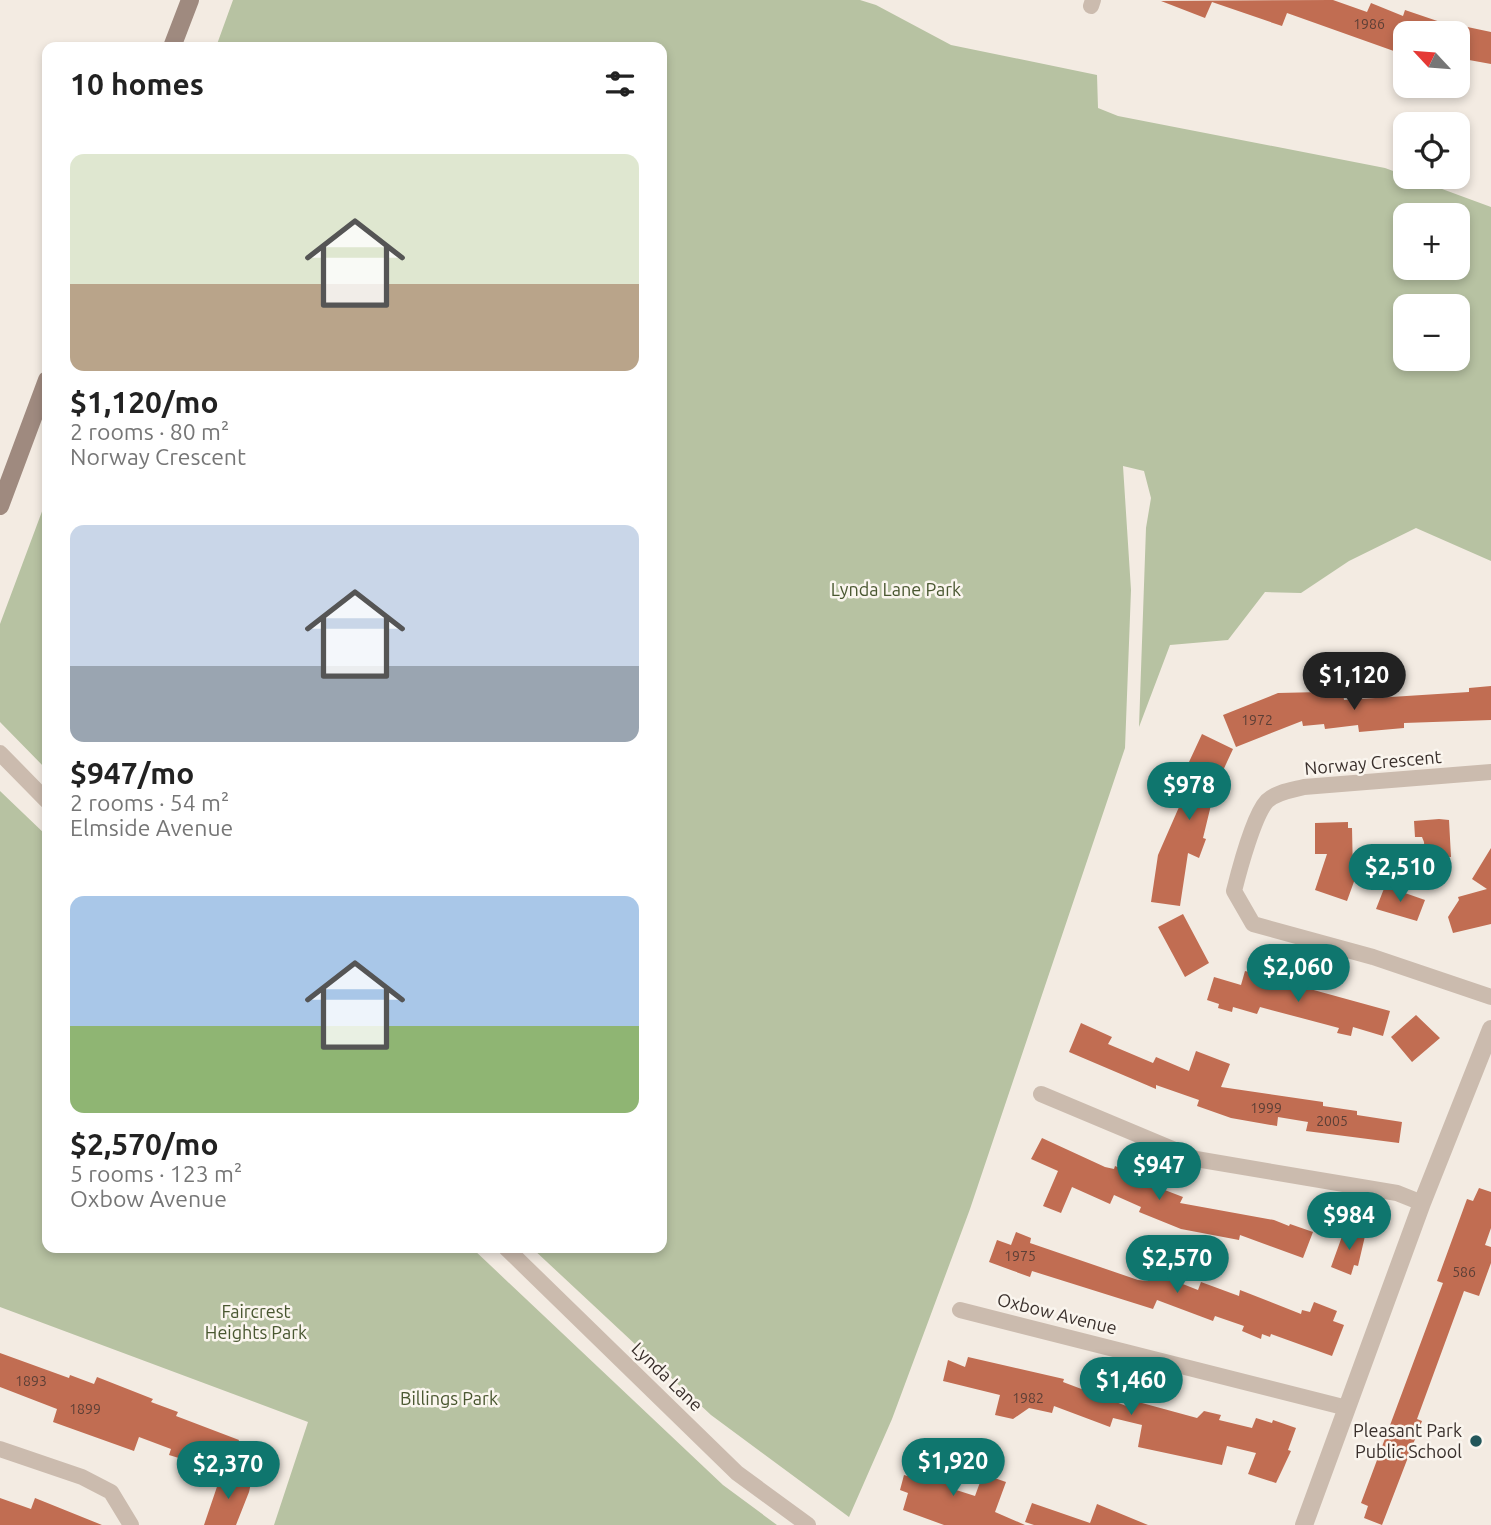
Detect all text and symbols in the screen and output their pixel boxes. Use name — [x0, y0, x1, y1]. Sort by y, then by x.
house number: 1986 — [1353, 16, 1385, 32]
north arrow — [1393, 21, 1470, 98]
map controls — [1393, 21, 1470, 371]
icon: filters — [601, 65, 639, 103]
text: 10 homes — [70, 67, 204, 101]
button: locate — [1393, 112, 1470, 189]
icon: home — [292, 200, 418, 326]
button: + — [1393, 203, 1470, 280]
button: − — [1393, 294, 1470, 371]
text: $1,120/mo — [70, 385, 219, 419]
text: 2 rooms · 80 m² — [70, 419, 229, 444]
text: Norway Crescent — [70, 444, 246, 469]
icon: home — [292, 571, 418, 697]
park label: Lynda Lane Park — [831, 579, 961, 599]
pin: $1,120 — [1297, 652, 1411, 712]
text: $1,120 — [1319, 662, 1389, 687]
house number: 1972 — [1241, 712, 1273, 728]
street label: Norway Crescent — [1303, 746, 1442, 778]
text: $947/mo — [70, 756, 194, 790]
pin: $978 — [1148, 762, 1230, 822]
text: $978 — [1163, 772, 1215, 797]
text: 2 rooms · 54 m² — [70, 790, 229, 815]
text: Elmside Avenue — [70, 815, 233, 840]
pin: $2,510 — [1343, 844, 1457, 904]
text: $2,510 — [1365, 854, 1435, 879]
icon: home — [292, 942, 418, 1068]
pin: $2,060 — [1241, 944, 1355, 1004]
text: $2,060 — [1263, 954, 1333, 979]
house number: 1999 — [1250, 1100, 1282, 1116]
house number: 2005 — [1316, 1113, 1348, 1129]
text: $2,570/mo — [70, 1127, 219, 1161]
pin: $947 — [1118, 1142, 1200, 1202]
text: $947 — [1133, 1152, 1185, 1177]
text: 5 rooms · 123 m² — [70, 1161, 242, 1186]
text: Oxbow Avenue — [70, 1186, 227, 1211]
pin: $984 — [1308, 1192, 1390, 1252]
text: $984 — [1323, 1202, 1375, 1227]
pin: $2,570 — [1120, 1236, 1234, 1295]
text: $2,570 — [1142, 1245, 1212, 1270]
house number: 1975 — [1004, 1248, 1036, 1264]
house number: 586 — [1452, 1264, 1476, 1280]
street label: Oxbow Avenue — [995, 1288, 1119, 1338]
park label: Faircrest Heights Park — [205, 1301, 307, 1342]
street label: Lynda Lane — [628, 1338, 707, 1415]
pin: $1,460 — [1074, 1358, 1188, 1417]
text: $1,460 — [1096, 1367, 1166, 1392]
house number: 1893 — [15, 1373, 47, 1389]
park label: Billings Park — [400, 1388, 498, 1408]
house number: 1982 — [1012, 1390, 1044, 1406]
house number: 1899 — [69, 1401, 101, 1417]
place label: Pleasant Park Public School — [1353, 1420, 1462, 1461]
marker: Pleasant Park Public School — [1468, 1433, 1484, 1449]
pin: $1,920 — [896, 1438, 1010, 1498]
pin: $2,370 — [171, 1442, 285, 1501]
text: $1,920 — [918, 1448, 988, 1473]
text: $2,370 — [193, 1451, 263, 1476]

